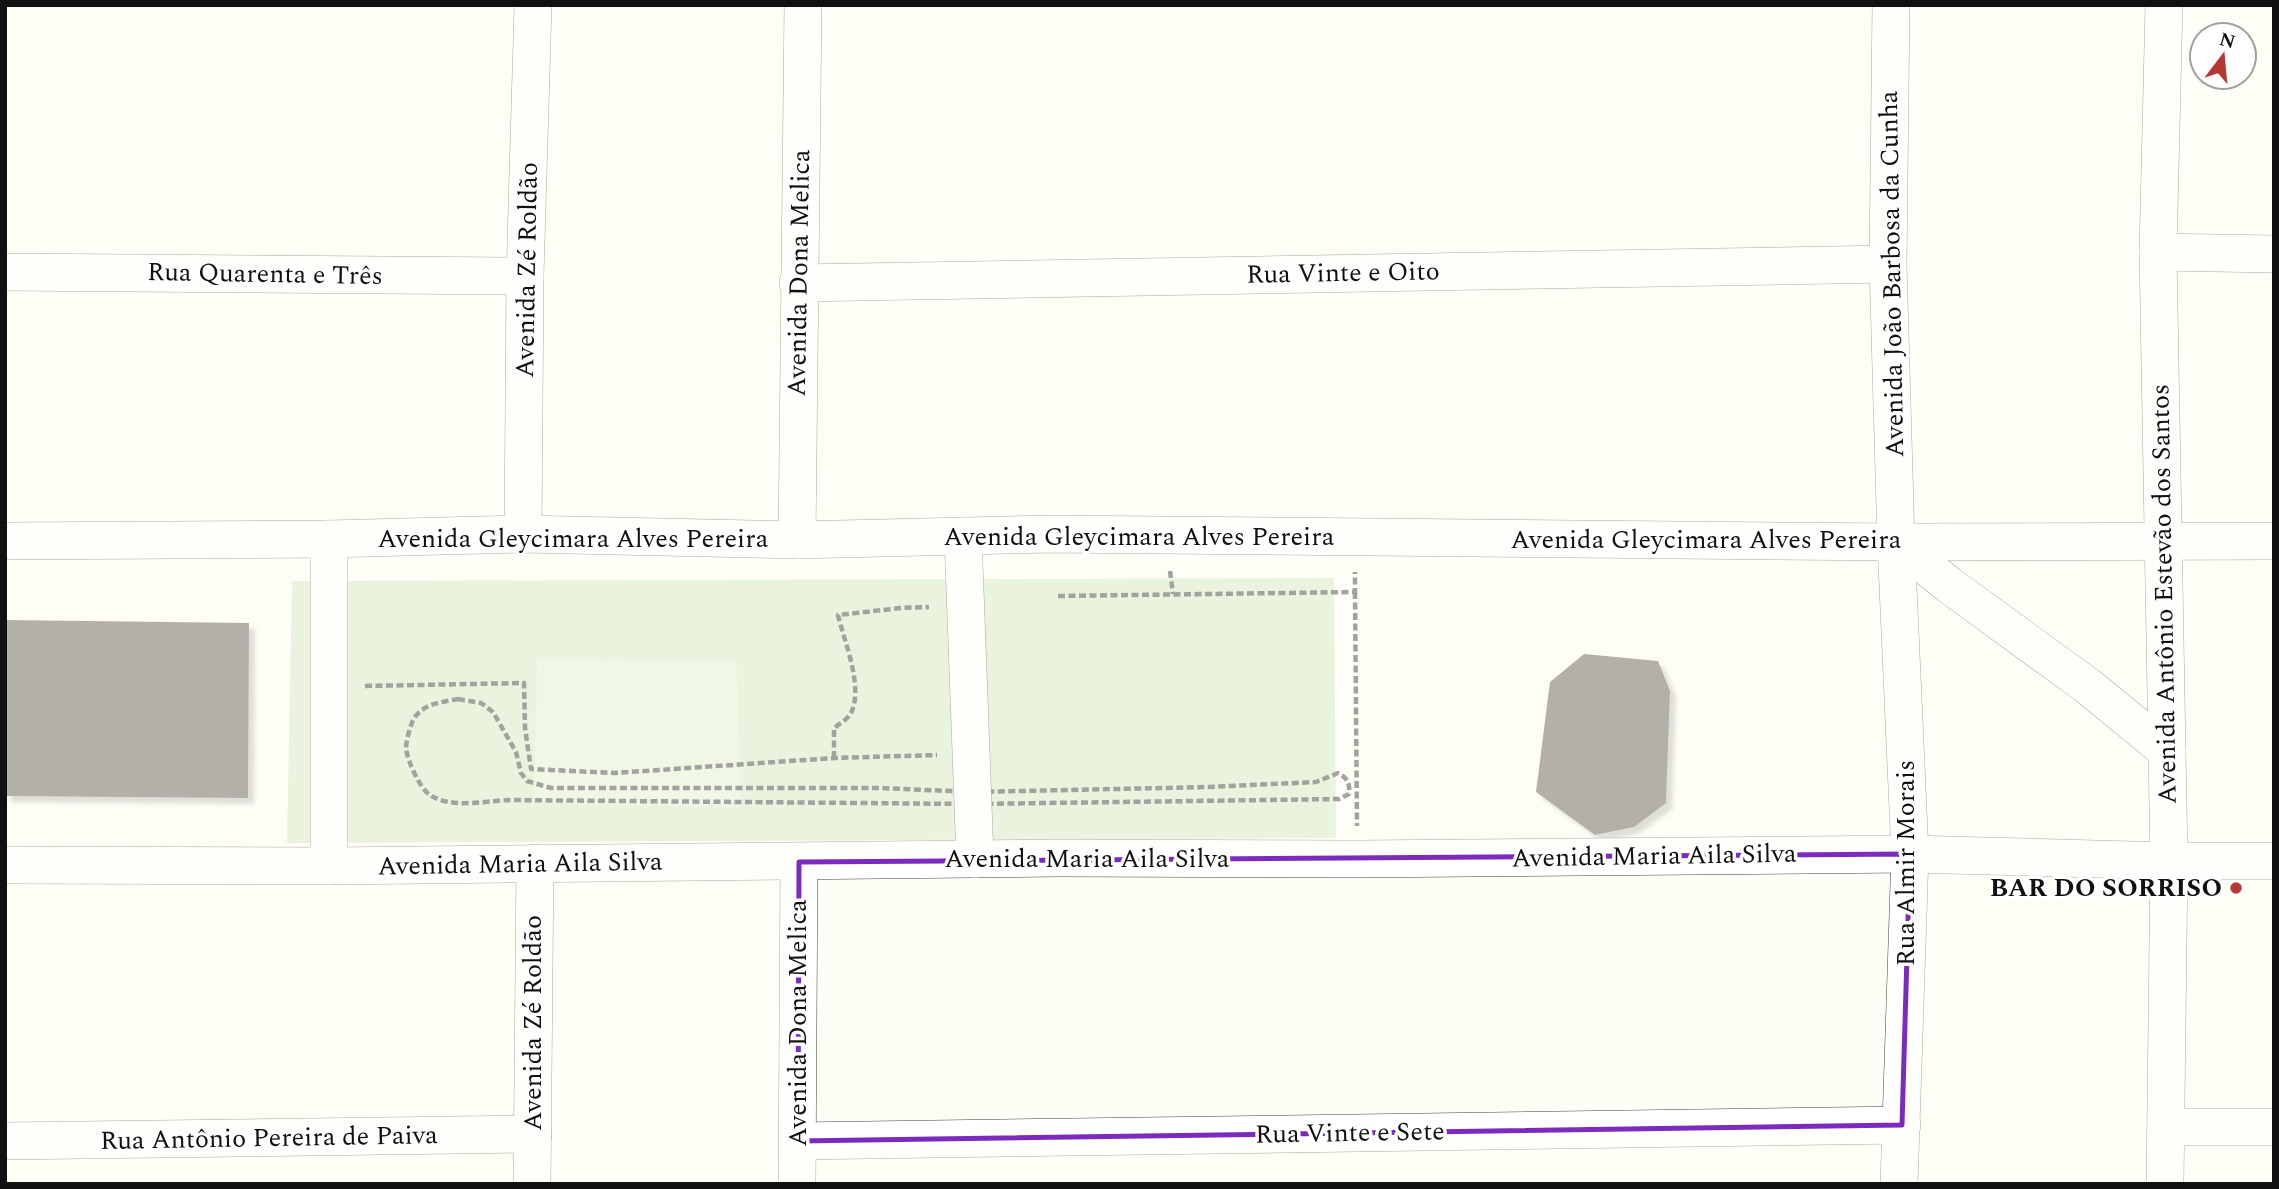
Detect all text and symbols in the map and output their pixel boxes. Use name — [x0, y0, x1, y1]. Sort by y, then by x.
north arrow — [2188, 21, 2258, 91]
text: N — [2216, 25, 2239, 57]
street label: Avenida João Barbosa da Cunha — [1869, 90, 1915, 458]
street label: Avenida Dona Melica — [777, 149, 821, 397]
street label: Avenida Zé Roldão — [505, 162, 549, 378]
street label: Rua Vinte e Oito — [1246, 251, 1440, 295]
street label: Rua Quarenta e Três — [147, 252, 383, 296]
street label: Avenida Antônio Estevão dos Santos — [2140, 383, 2188, 805]
street label: Avenida Gleycimara Alves Pereira — [943, 517, 1335, 557]
street label: Avenida Gleycimara Alves Pereira — [377, 519, 769, 559]
street label: Avenida Gleycimara Alves Pereira — [1510, 520, 1902, 560]
street label: Rua Almir Morais — [1886, 760, 1926, 966]
street label: Avenida Maria Aila Silva — [1511, 834, 1797, 878]
street label: Avenida Maria Aila Silva — [944, 839, 1230, 879]
street label: Avenida Maria Aila Silva — [377, 842, 663, 886]
place label: BAR DO SORRISO — [1990, 868, 2222, 908]
marker: BAR DO SORRISO — [2228, 880, 2244, 896]
street label: Avenida Dona Melica — [778, 899, 818, 1147]
street label: Avenida Zé Roldão — [513, 915, 553, 1131]
street label: Rua Vinte e Sete — [1255, 1111, 1445, 1155]
street label: Rua Antônio Pereira de Paiva — [100, 1115, 438, 1161]

